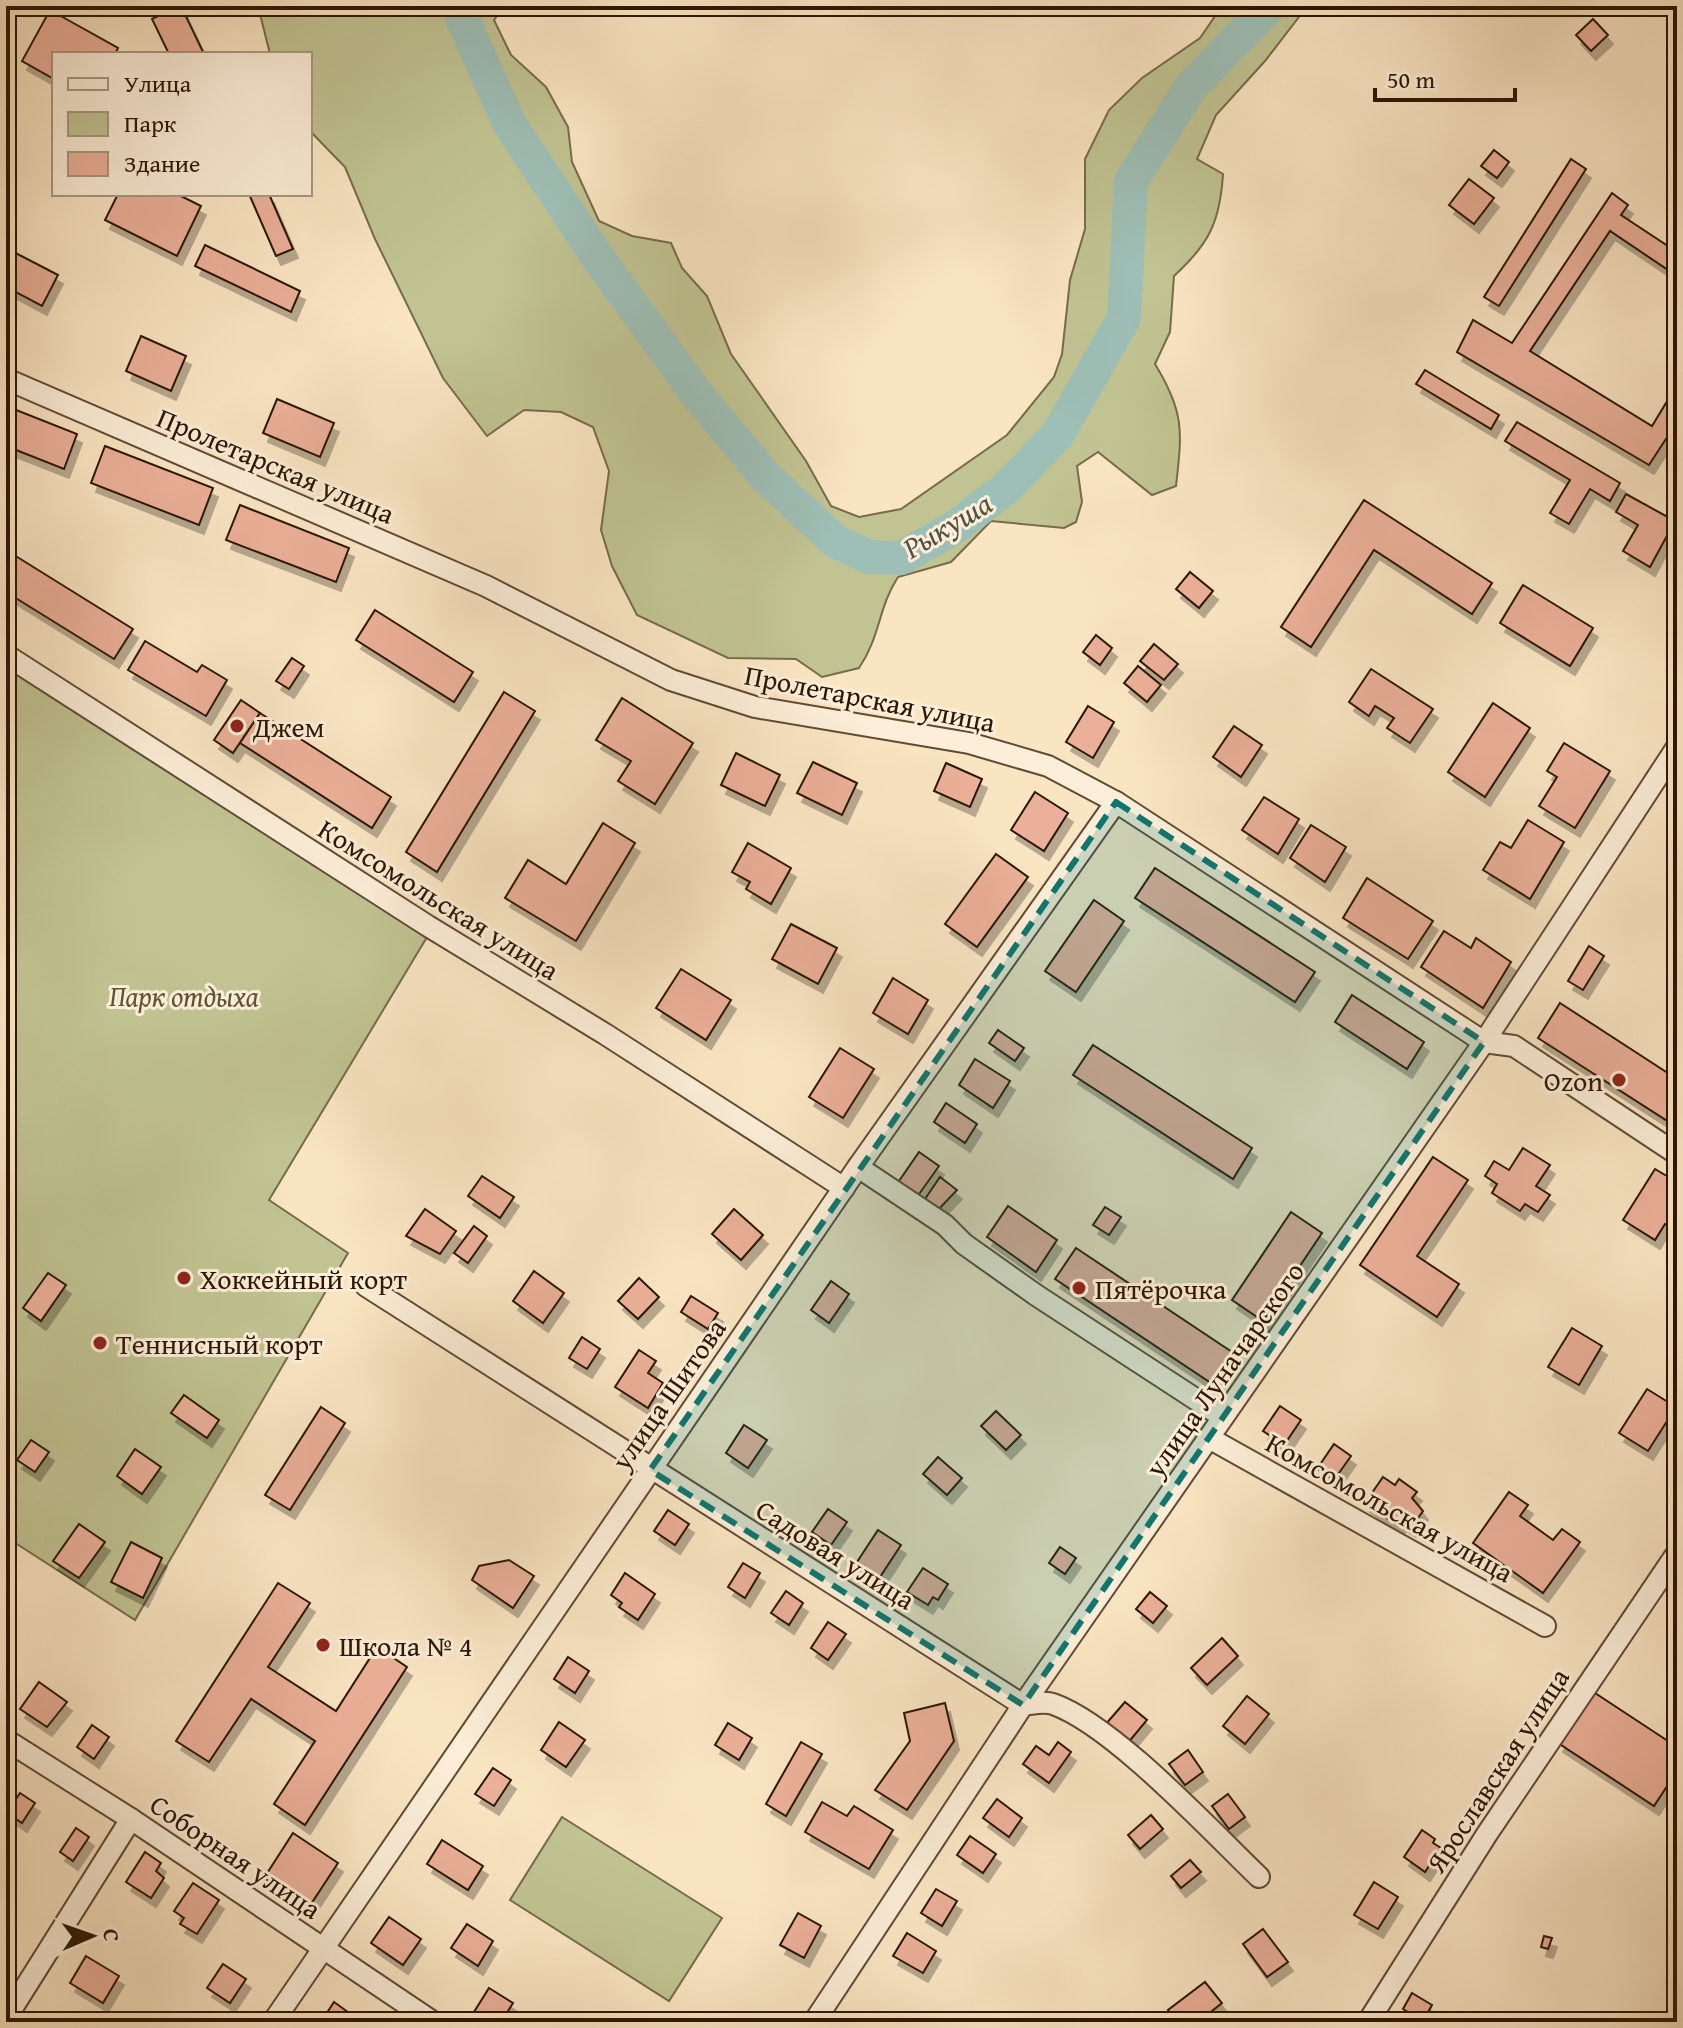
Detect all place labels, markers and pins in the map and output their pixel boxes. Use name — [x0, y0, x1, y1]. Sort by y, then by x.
place label: Джем — [252, 706, 325, 747]
marker: Джем — [228, 717, 246, 735]
place label: Ozon — [1544, 1060, 1603, 1101]
marker: Ozon — [1610, 1071, 1628, 1089]
place label: Хоккейный корт — [200, 1258, 407, 1299]
place label: Пятёрочка — [1095, 1268, 1227, 1309]
marker: Хоккейный корт — [175, 1269, 193, 1287]
marker: Пятёрочка — [1070, 1279, 1088, 1297]
place label: Теннисный корт — [116, 1323, 323, 1364]
marker: Теннисный корт — [91, 1334, 109, 1352]
place label: Школа № 4 — [339, 1625, 472, 1666]
marker: Школа № 4 — [314, 1636, 332, 1654]

